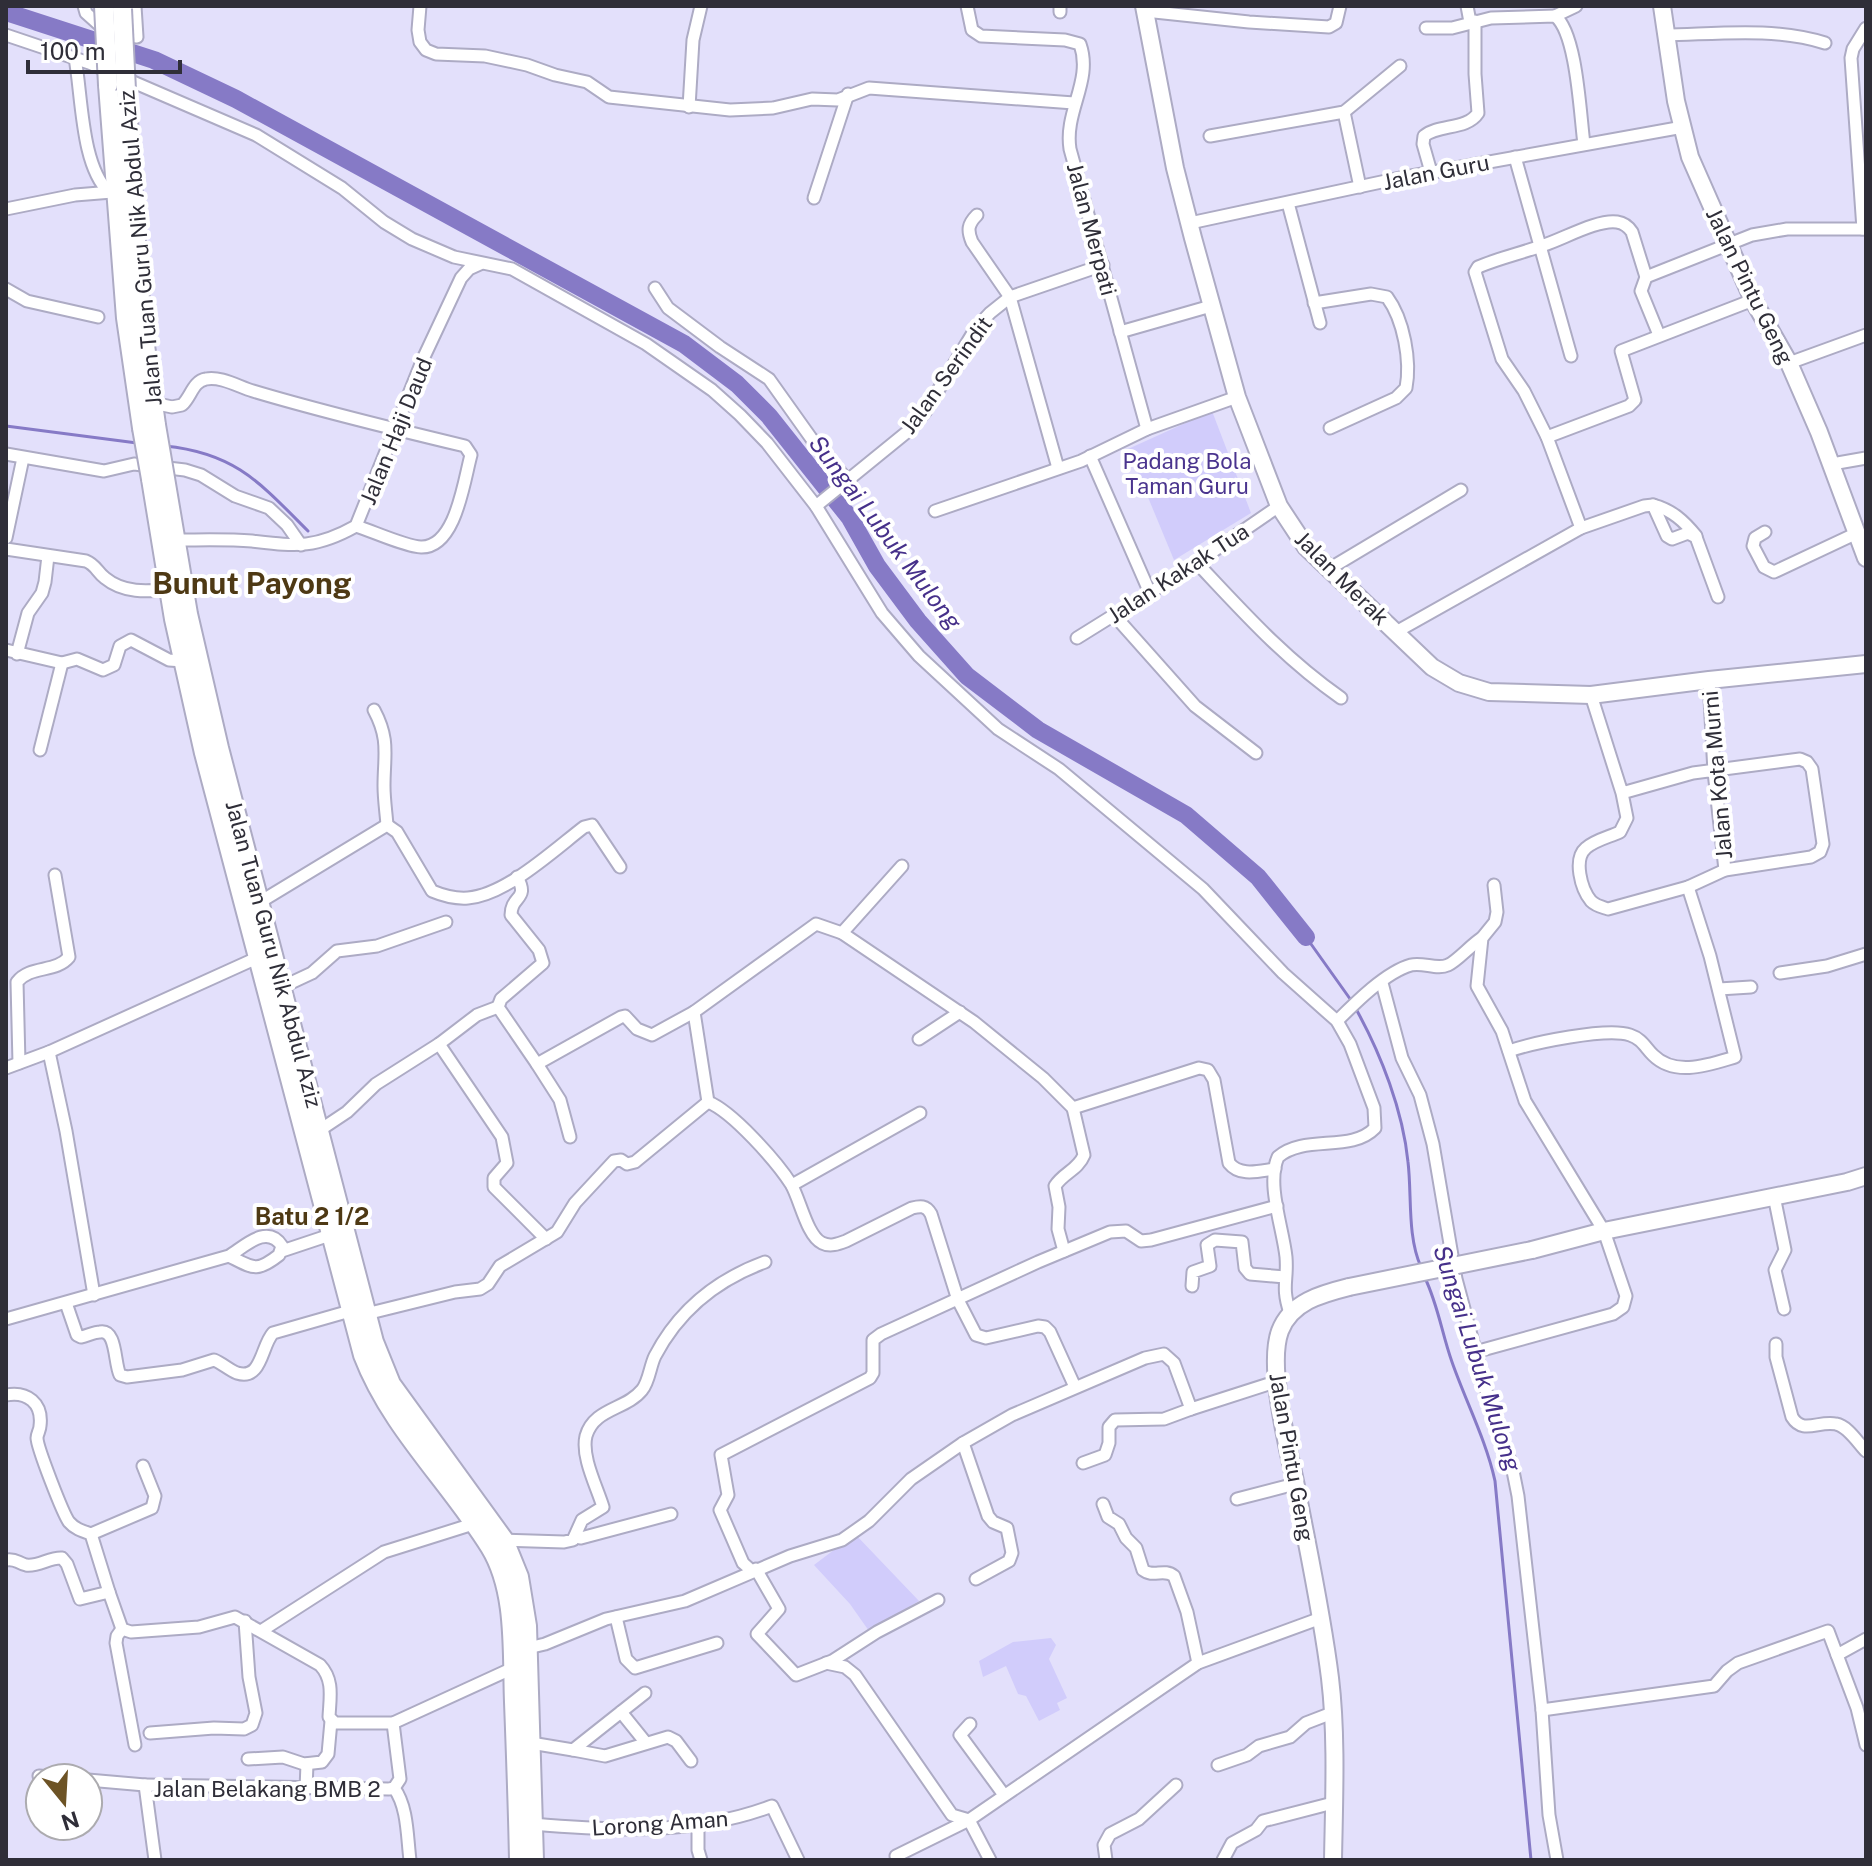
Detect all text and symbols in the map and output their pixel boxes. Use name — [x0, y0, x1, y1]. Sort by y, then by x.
scale bar — [28, 24, 180, 74]
text: 100 m — [40, 37, 106, 65]
street label: Jalan Tuan Guru Nik Abdul Aziz — [113, 89, 167, 407]
street label: Jalan Guru — [1381, 149, 1491, 195]
street label: Jalan Merpati — [1062, 160, 1122, 298]
street label: Jalan Pintu Geng — [1701, 204, 1799, 368]
street label: Jalan Serindit — [895, 311, 997, 439]
street label: Jalan Haji Daud — [355, 354, 437, 508]
water label: Sungai Lubuk Mulong — [804, 429, 969, 635]
park label: Padang Bola Taman Guru — [1123, 448, 1251, 499]
street label: Jalan Kakak Tua — [1103, 518, 1253, 628]
street label: Jalan Merak — [1290, 526, 1394, 630]
district label: Bunut Payong — [152, 565, 352, 601]
street label: Jalan Kota Murni — [1697, 690, 1737, 860]
street label: Jalan Tuan Guru Nik Abdul Aziz — [220, 798, 328, 1110]
district label: Batu 2 1/2 — [255, 1202, 369, 1230]
water label: Sungai Lubuk Mulong — [1428, 1241, 1528, 1475]
street label: Jalan Pintu Geng — [1264, 1371, 1320, 1543]
north arrow — [24, 1762, 104, 1842]
street label: Jalan Belakang BMB 2 — [153, 1776, 381, 1802]
street label: Lorong Aman — [591, 1805, 729, 1841]
text: N — [58, 1806, 82, 1836]

